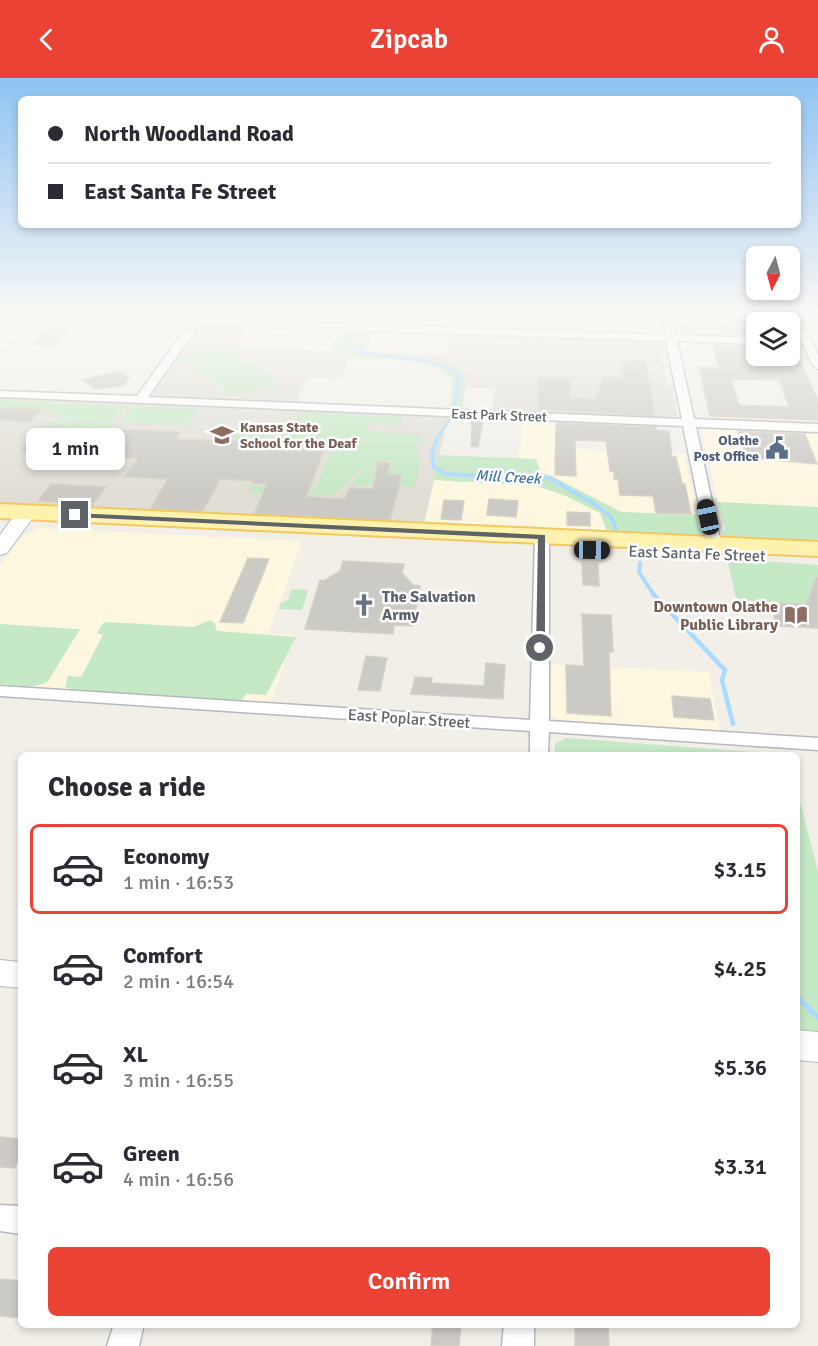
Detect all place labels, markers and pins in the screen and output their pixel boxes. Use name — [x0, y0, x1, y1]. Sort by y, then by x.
place label: Kansas State School for the Deaf — [240, 419, 357, 452]
school or university icon: Kansas State School for the Deaf — [209, 422, 235, 448]
place label: Olathe Post Office — [694, 432, 759, 465]
public building icon: Olathe Post Office — [764, 435, 790, 461]
place label: The Salvation Army — [382, 587, 476, 625]
church icon: The Salvation Army — [351, 592, 377, 618]
place label: Downtown Olathe Public Library — [653, 597, 778, 635]
library icon: Downtown Olathe Public Library — [783, 602, 809, 628]

